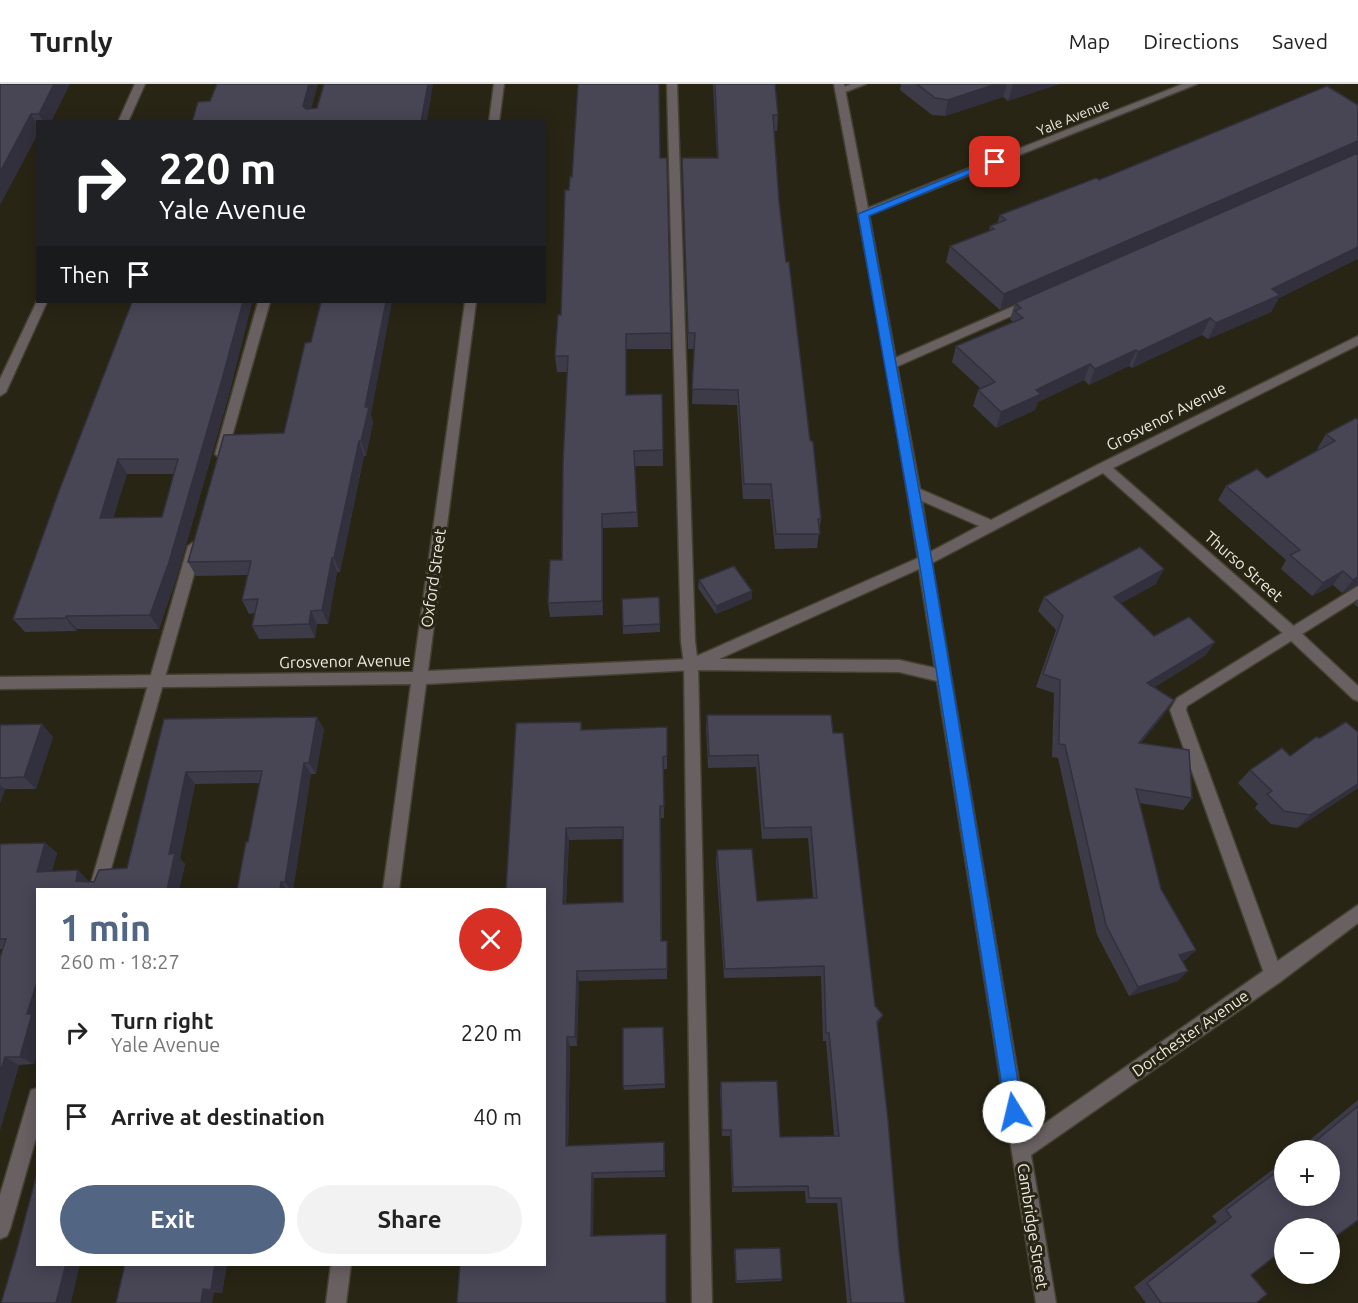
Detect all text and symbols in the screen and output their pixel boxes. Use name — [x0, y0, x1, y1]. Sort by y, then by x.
text: Turnly — [30, 26, 113, 57]
text: Map — [1069, 29, 1110, 53]
text: Directions — [1143, 29, 1239, 53]
text: Saved — [1272, 29, 1328, 53]
street label: Yale Avenue — [1034, 95, 1112, 139]
pin — [969, 136, 1020, 187]
icon: right — [60, 144, 138, 222]
text: 220 m — [159, 145, 276, 192]
icon: arrive — [978, 145, 1011, 178]
text: Yale Avenue — [159, 194, 307, 224]
icon: arrive — [122, 258, 155, 291]
text: Then — [60, 262, 110, 287]
street label: Grosvenor Avenue — [1103, 378, 1229, 454]
street label: Oxford Street — [417, 527, 449, 629]
street label: Thurso Street — [1201, 527, 1287, 605]
street label: Grosvenor Avenue — [279, 651, 411, 671]
text: 1 min — [60, 907, 151, 948]
button: close — [459, 908, 522, 971]
text: 260 m · 18:27 — [60, 950, 180, 973]
street label: Dorchester Avenue — [1128, 986, 1252, 1080]
text: Turn right — [111, 1008, 213, 1033]
icon: right — [60, 1016, 93, 1049]
text: 220 m — [461, 1020, 522, 1045]
text: Yale Avenue — [111, 1033, 220, 1056]
position arrow — [982, 1080, 1046, 1144]
icon: arrive — [60, 1100, 93, 1133]
text: Arrive at destination — [111, 1104, 325, 1129]
text: 40 m — [473, 1104, 522, 1129]
map controls — [1274, 1140, 1340, 1284]
button: + — [1274, 1140, 1340, 1206]
street label: Cambridge Street — [1014, 1162, 1052, 1291]
button: Exit — [60, 1185, 285, 1254]
button: Share — [297, 1185, 522, 1254]
button: − — [1274, 1218, 1340, 1284]

